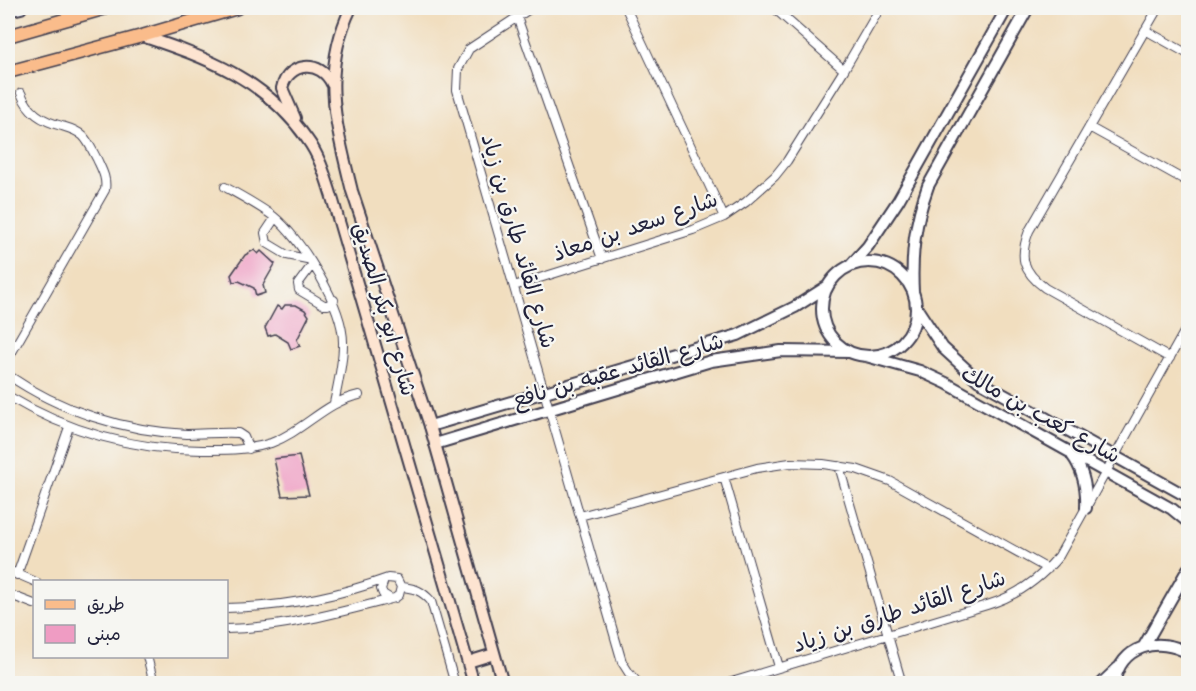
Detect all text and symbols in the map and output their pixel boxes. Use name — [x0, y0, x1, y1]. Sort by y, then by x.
street label: شارع القائد طارق بن زياد — [474, 130, 564, 352]
street label: شارع سعد بن معاذ — [549, 184, 722, 269]
street label: شارع ابو بكر الصديق — [345, 219, 424, 399]
street label: شارع القائد عقبه بن نافع — [509, 326, 728, 416]
street label: شارع كعب بن مالك — [956, 358, 1126, 471]
street label: شارع القائد طارق بن زياد — [789, 563, 1009, 660]
legend — [33, 580, 228, 658]
text: طريق — [87, 592, 125, 616]
text: مبنى — [87, 622, 121, 646]

